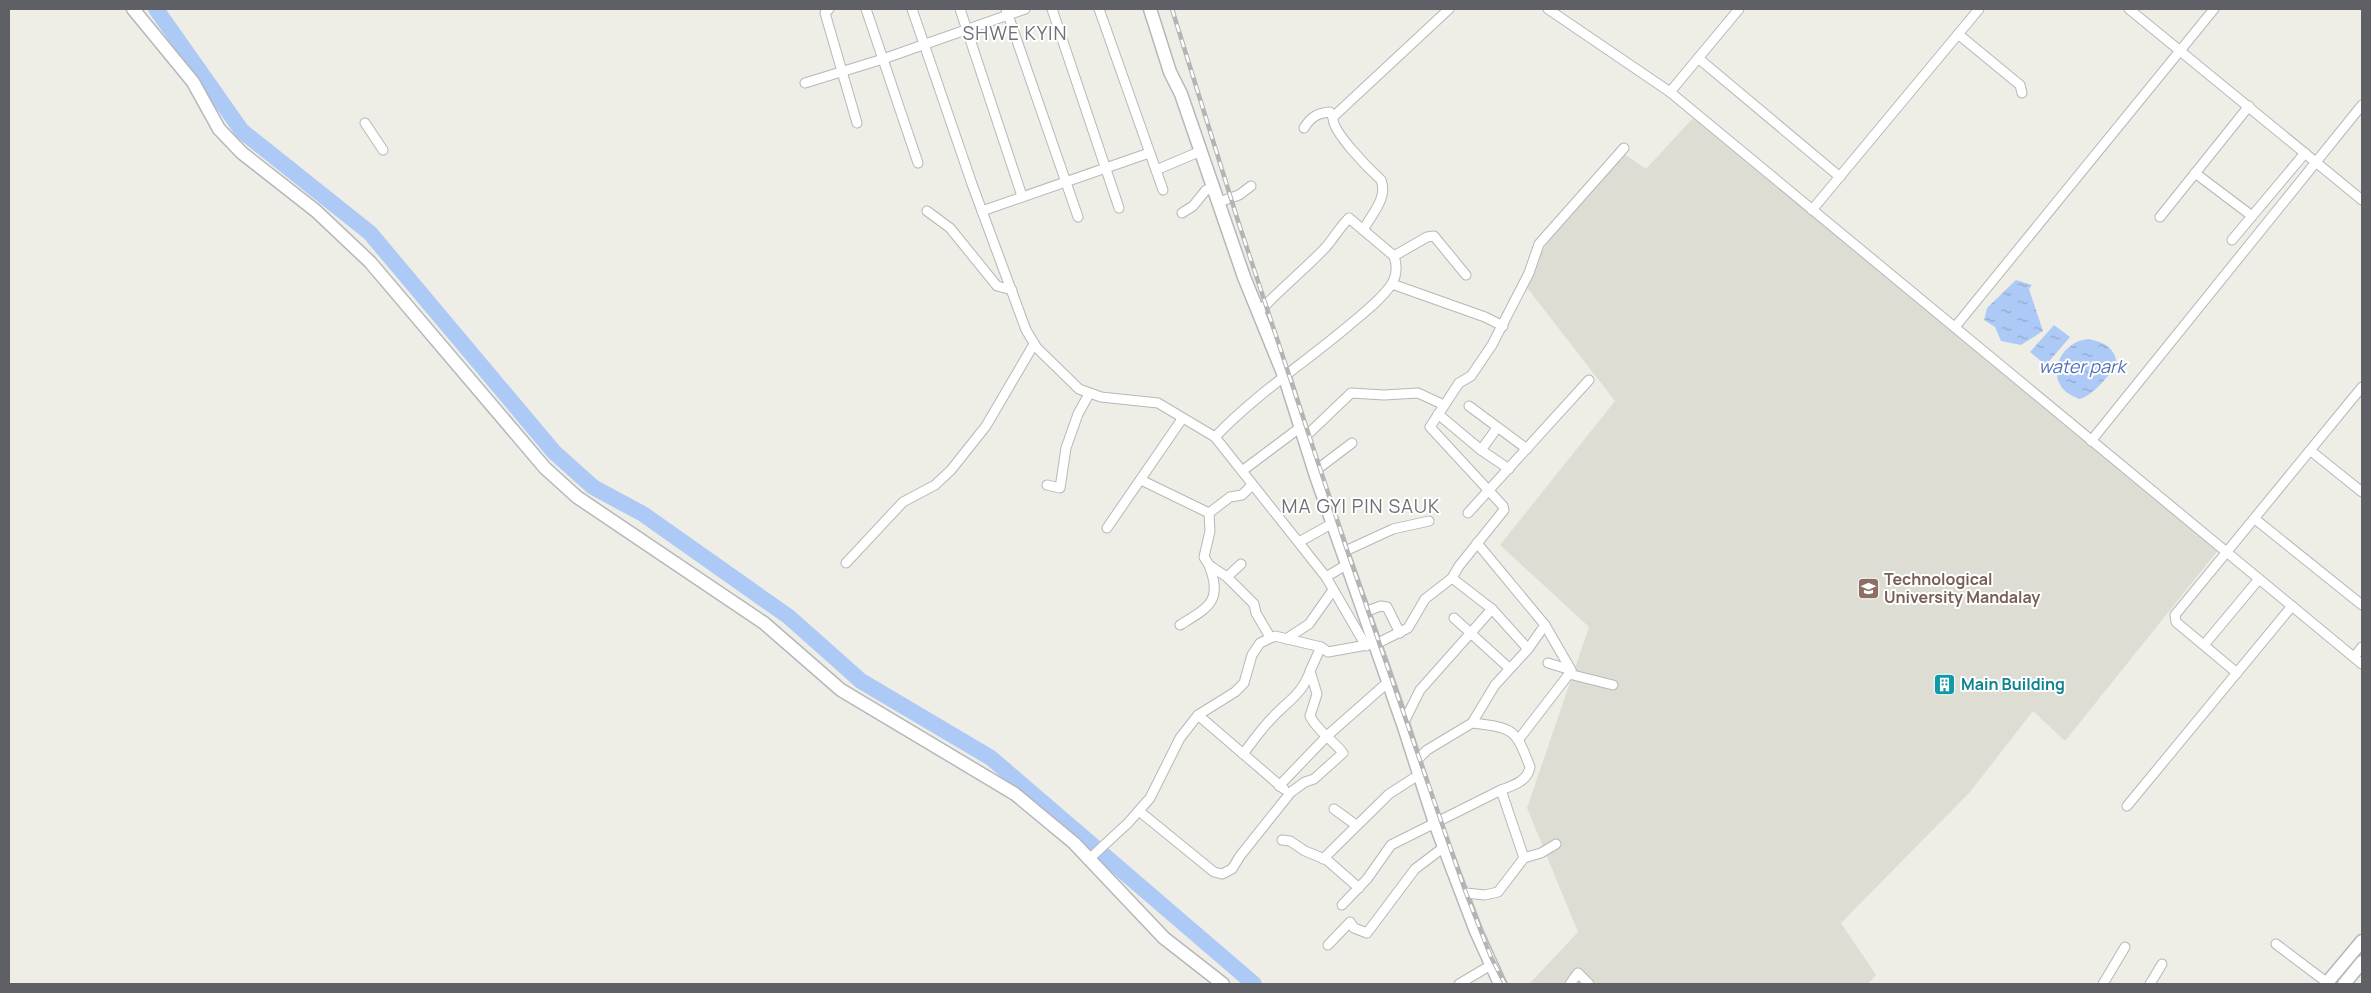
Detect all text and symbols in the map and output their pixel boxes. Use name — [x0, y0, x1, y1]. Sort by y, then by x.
district label: SHWE KYIN — [962, 20, 1068, 46]
water label: water park — [2039, 354, 2128, 378]
district label: MA GYI PIN SAUK — [1282, 493, 1440, 519]
place label: Technological University Mandalay — [1884, 568, 2040, 608]
school or university icon: Technological University Mandalay — [1856, 576, 1880, 600]
building icon: Main Building — [1933, 672, 1957, 696]
place label: Main Building — [1961, 673, 2065, 695]

